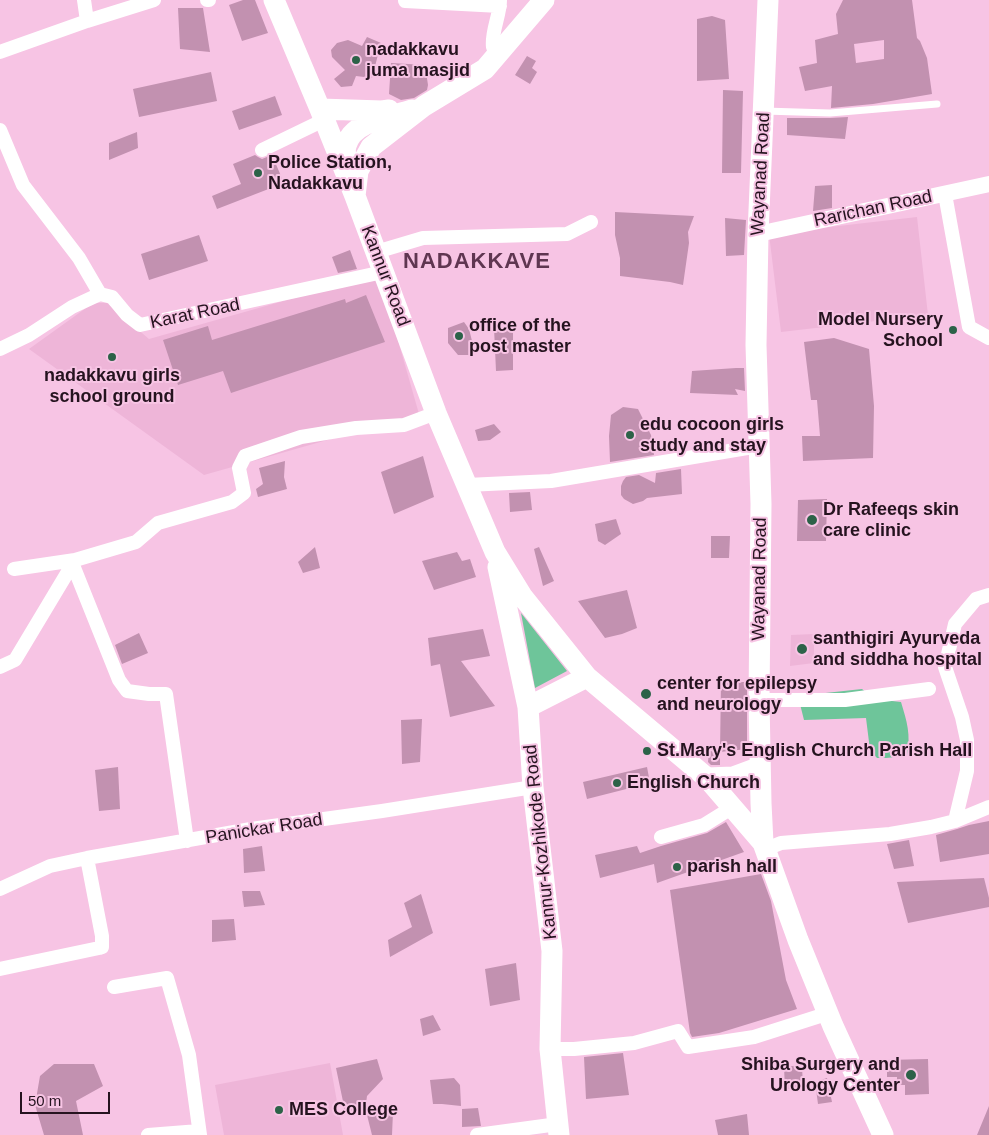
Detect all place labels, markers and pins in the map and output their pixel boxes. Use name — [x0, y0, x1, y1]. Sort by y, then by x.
place label: nadakkavu juma masjid — [366, 39, 470, 82]
marker: nadakkavu juma masjid — [350, 54, 362, 66]
place label: Police Station, Nadakkavu — [268, 152, 392, 194]
marker: Police Station, Nadakkavu — [252, 167, 264, 179]
place label: Model Nursery School — [818, 309, 943, 352]
place label: office of the post master — [469, 315, 571, 358]
marker: Model Nursery School — [947, 324, 959, 336]
marker: office of the post master — [453, 330, 465, 342]
marker: nadakkavu girls school ground — [106, 351, 118, 363]
place label: nadakkavu girls school ground — [44, 365, 180, 408]
place label: edu cocoon girls study and stay — [640, 414, 784, 456]
marker: edu cocoon girls study and stay — [624, 429, 636, 441]
place label: Dr Rafeeqs skin care clinic — [823, 499, 959, 542]
marker: Dr Rafeeqs skin care clinic — [805, 513, 819, 527]
place label: santhigiri Ayurveda and siddha hospital — [813, 628, 982, 670]
marker: santhigiri Ayurveda and siddha hospital — [795, 642, 809, 656]
place label: center for epilepsy and neurology — [657, 673, 817, 716]
marker: center for epilepsy and neurology — [639, 687, 653, 701]
place label: St.Mary's English Church Parish Hall — [657, 740, 972, 762]
marker: St.Mary's English Church Parish Hall — [641, 745, 653, 757]
place label: English Church — [627, 772, 760, 794]
marker: English Church — [611, 777, 623, 789]
place label: parish hall — [687, 856, 777, 878]
marker: parish hall — [671, 861, 683, 873]
place label: Shiba Surgery and Urology Center — [741, 1054, 900, 1096]
marker: Shiba Surgery and Urology Center — [904, 1068, 918, 1082]
place label: MES College — [289, 1099, 398, 1121]
marker: MES College — [273, 1104, 285, 1116]

